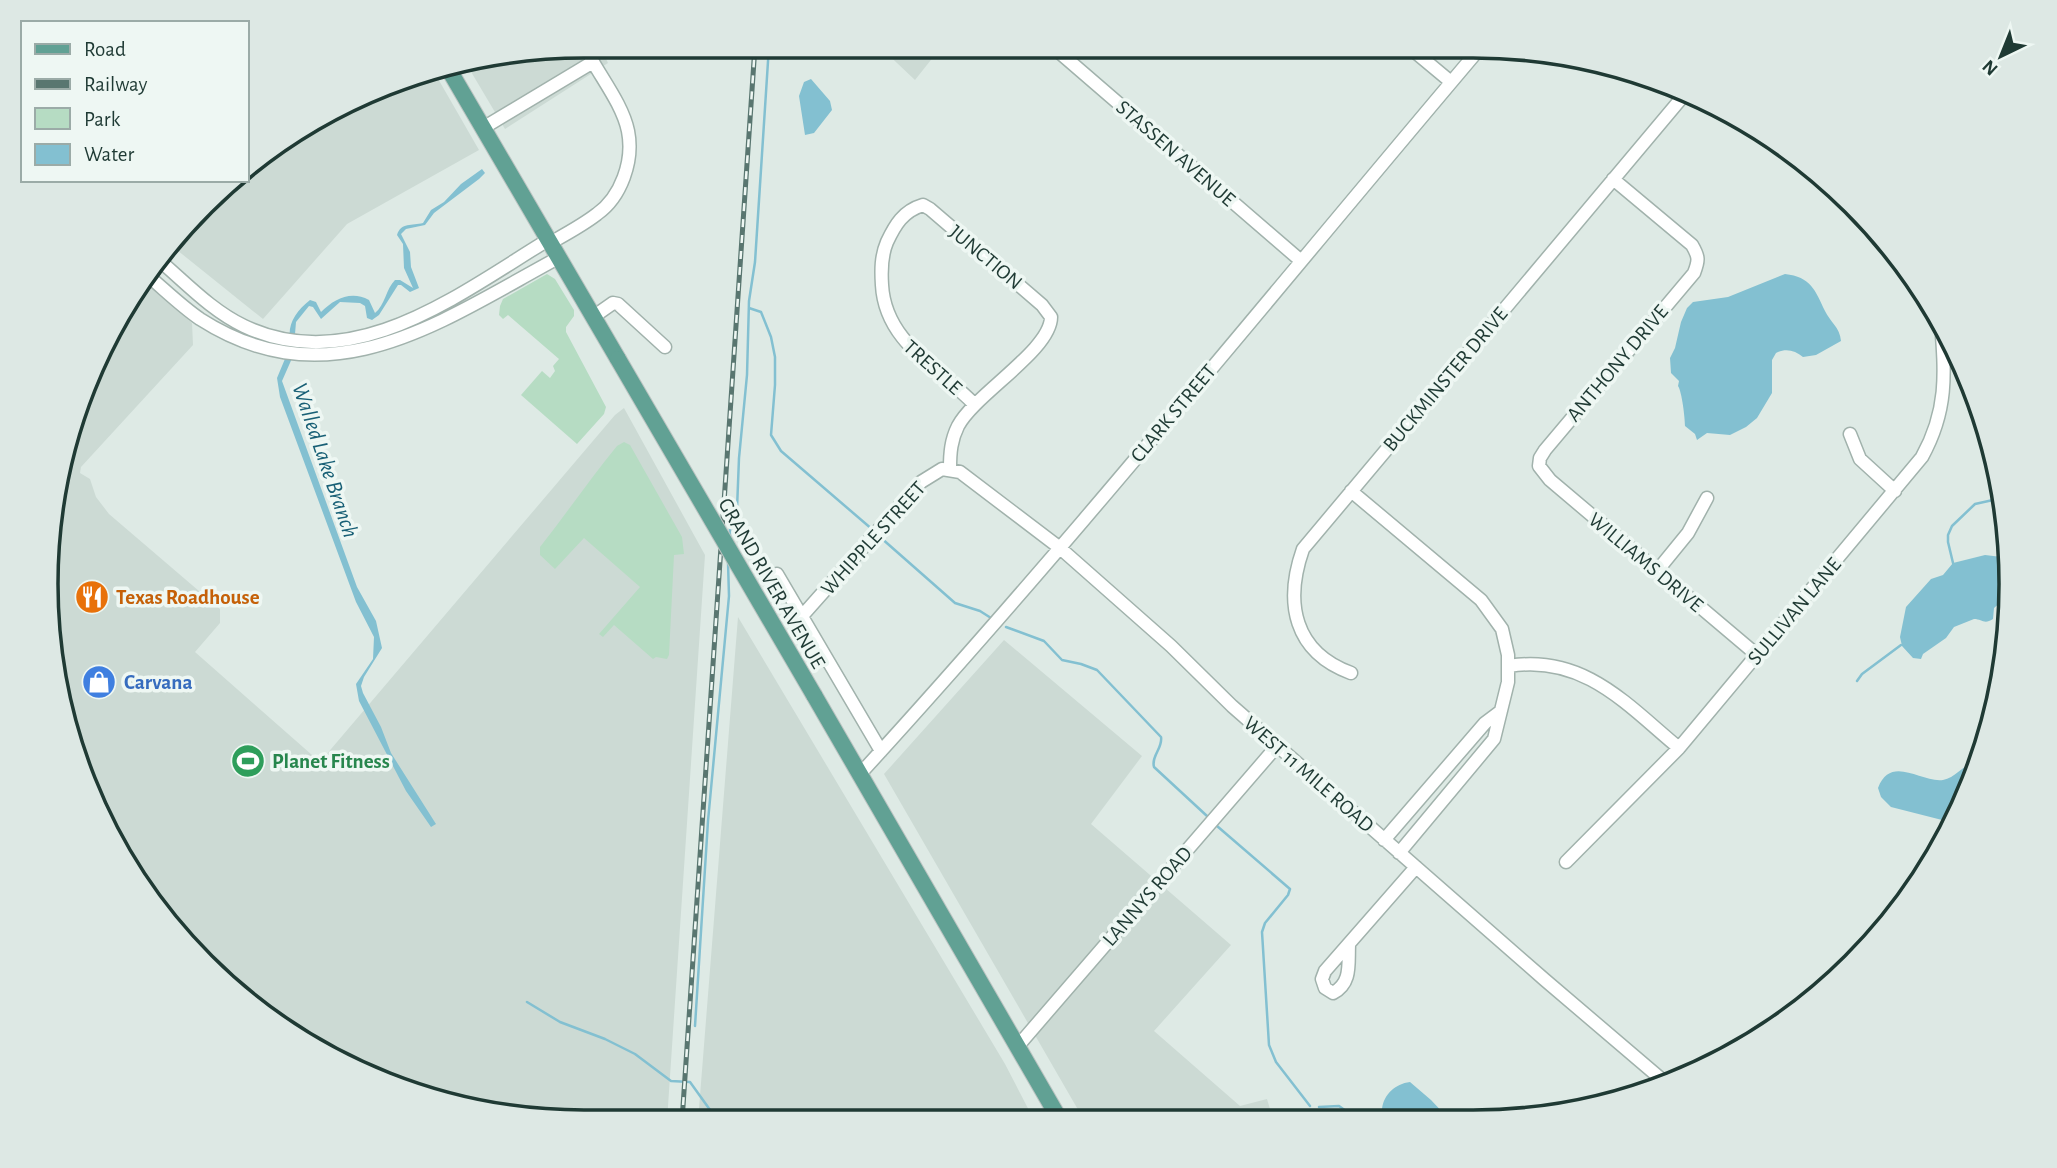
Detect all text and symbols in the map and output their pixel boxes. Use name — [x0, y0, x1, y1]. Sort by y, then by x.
legend — [21, 21, 248, 182]
north arrow — [1966, 21, 2036, 91]
text: Road — [84, 39, 126, 60]
text: N — [1979, 56, 2002, 79]
text: Railway — [84, 74, 147, 95]
street label: STASSEN AVENUE — [1112, 96, 1239, 210]
text: Park — [84, 109, 121, 130]
text: Water — [84, 144, 134, 165]
street label: JUNCTION — [945, 221, 1026, 294]
street label: ANTHONY DRIVE — [1563, 301, 1672, 426]
street label: BUCKMINSTER DRIVE — [1379, 303, 1512, 455]
street label: TRESTLE — [899, 336, 966, 399]
street label: CLARK STREET — [1127, 360, 1220, 466]
water label: Walled Lake Branch — [287, 380, 362, 541]
street label: WHIPPLE STREET — [817, 477, 930, 599]
street label: GRAND RIVER AVENUE — [714, 494, 829, 672]
street label: WILLIAMS DRIVE — [1585, 509, 1707, 616]
street label: SULLIVAN LANE — [1744, 554, 1845, 669]
restaurant icon: Texas Roadhouse — [73, 578, 111, 616]
place label: Texas Roadhouse — [116, 587, 260, 608]
shop icon: Carvana — [80, 663, 118, 701]
place label: Carvana — [124, 672, 193, 693]
street label: WEST 11 MILE ROAD — [1240, 712, 1378, 836]
sports icon: Planet Fitness — [229, 742, 267, 780]
place label: Planet Fitness — [272, 751, 390, 772]
street label: LANNYS ROAD — [1099, 843, 1196, 950]

